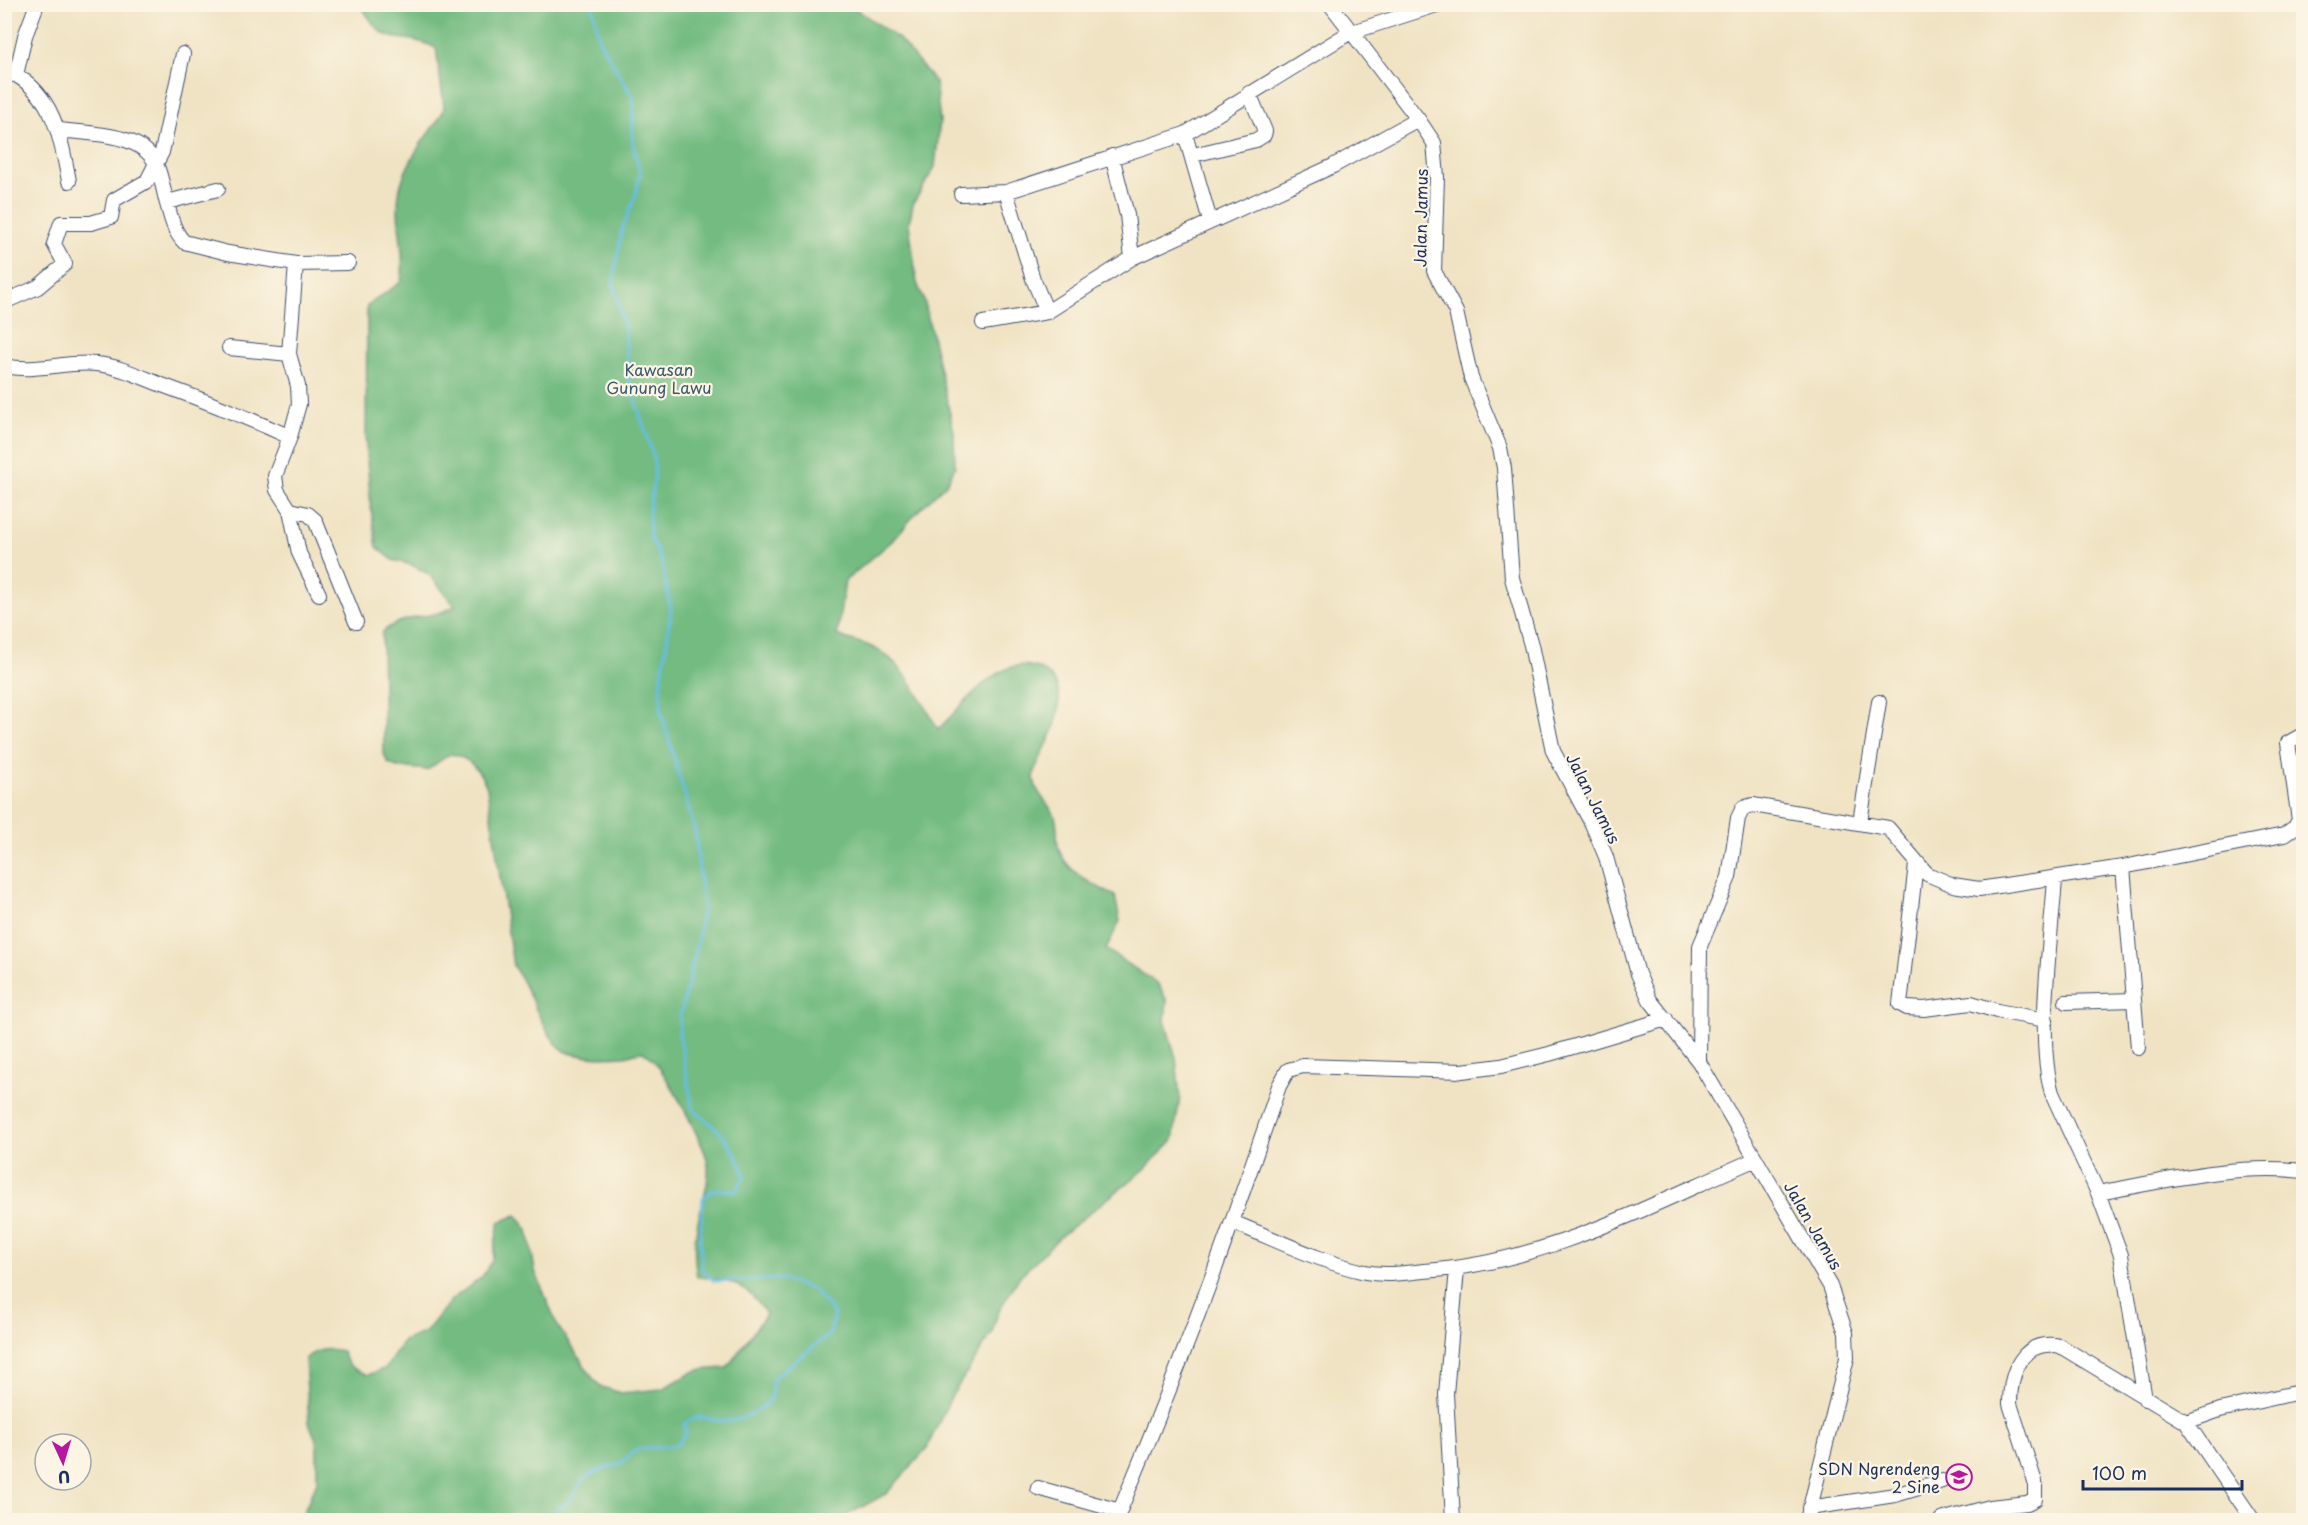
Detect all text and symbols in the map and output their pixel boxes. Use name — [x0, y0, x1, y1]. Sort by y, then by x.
street label: Jalan Jamus — [1407, 169, 1433, 267]
park label: Kawasan Gunung Lawu — [606, 357, 712, 399]
street label: Jalan Jamus — [1561, 749, 1627, 847]
street label: Jalan Jamus — [1779, 1176, 1849, 1274]
north arrow — [33, 1432, 93, 1492]
scale bar — [2083, 1453, 2242, 1491]
place label: SDN Ngrendeng 2 Sine — [1818, 1456, 1940, 1498]
text: 100 m — [2092, 1459, 2147, 1486]
school or university icon: SDN Ngrendeng 2 Sine — [1944, 1462, 1974, 1492]
text: U — [57, 1466, 71, 1490]

